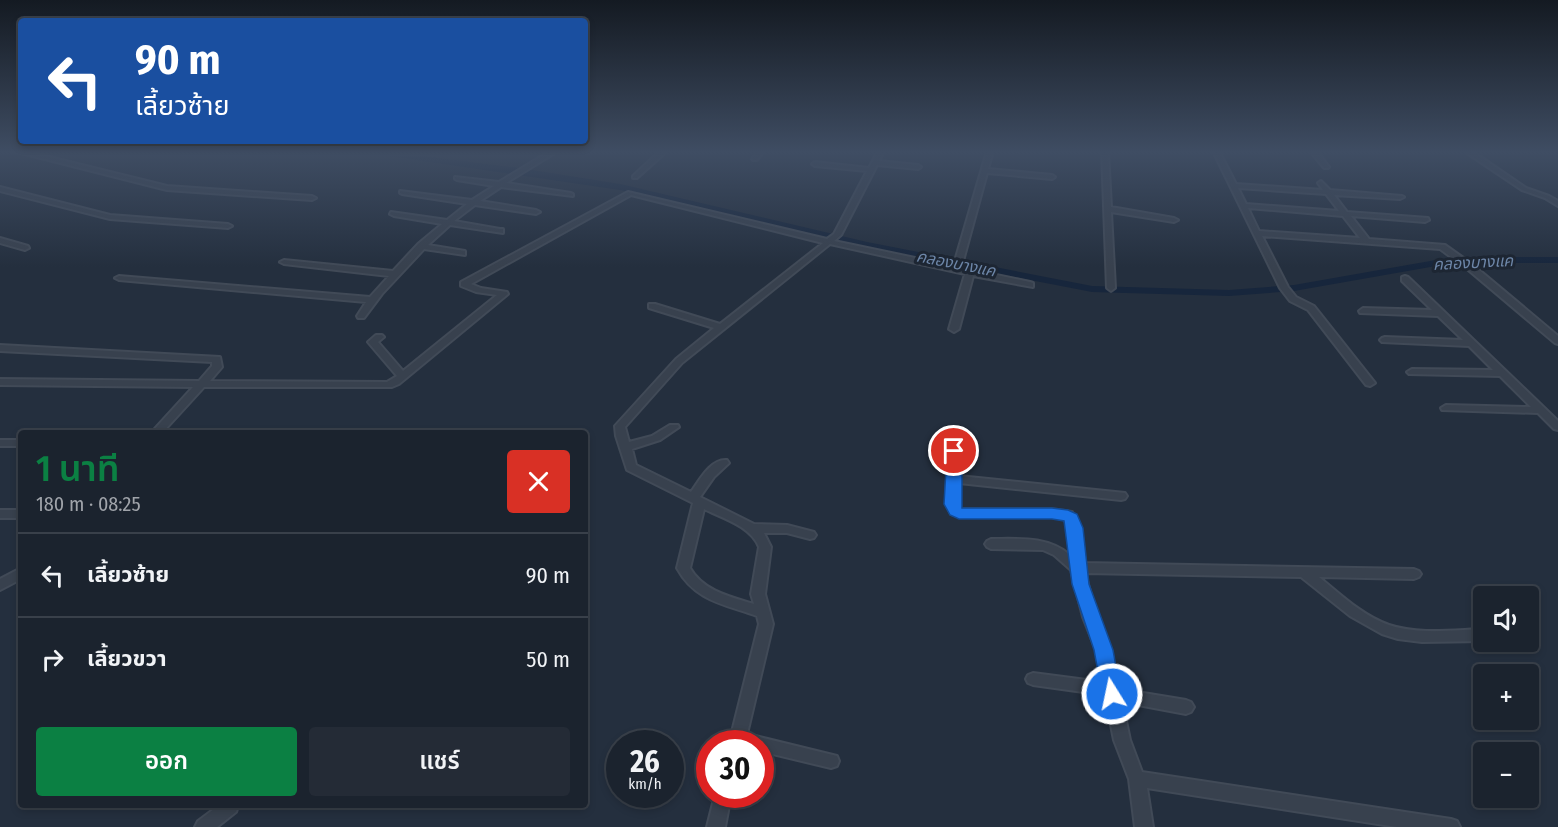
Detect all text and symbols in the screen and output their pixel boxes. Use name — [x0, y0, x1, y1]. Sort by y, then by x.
text: 90 m — [135, 35, 220, 85]
icon: left — [36, 42, 114, 120]
text: เลี้ยวซ้าย — [135, 90, 229, 122]
water label: คลองบางแค — [915, 247, 998, 281]
water label: คลองบางแค — [1432, 251, 1515, 274]
pin — [928, 425, 979, 476]
icon: arrive — [937, 434, 970, 467]
text: 1 นาที — [36, 447, 120, 491]
button: close — [507, 450, 570, 513]
text: 180 m · 08:25 — [36, 492, 141, 516]
icon: left — [36, 559, 69, 592]
text: เลี้ยวซ้าย — [87, 561, 169, 588]
text: 90 m — [526, 562, 570, 589]
map controls — [1473, 586, 1539, 808]
button: sound — [1473, 586, 1539, 652]
icon: right — [36, 643, 69, 676]
text: เลี้ยวขวา — [87, 645, 167, 672]
text: 50 m — [526, 646, 570, 673]
position arrow — [1080, 662, 1144, 726]
button: + — [1473, 664, 1539, 730]
button: ออก — [36, 727, 297, 796]
button: แชร์ — [309, 727, 570, 796]
speed limit sign: 30 — [696, 730, 774, 808]
button: − — [1473, 742, 1539, 808]
text: 26 — [630, 744, 660, 780]
text: km/h — [628, 775, 662, 793]

